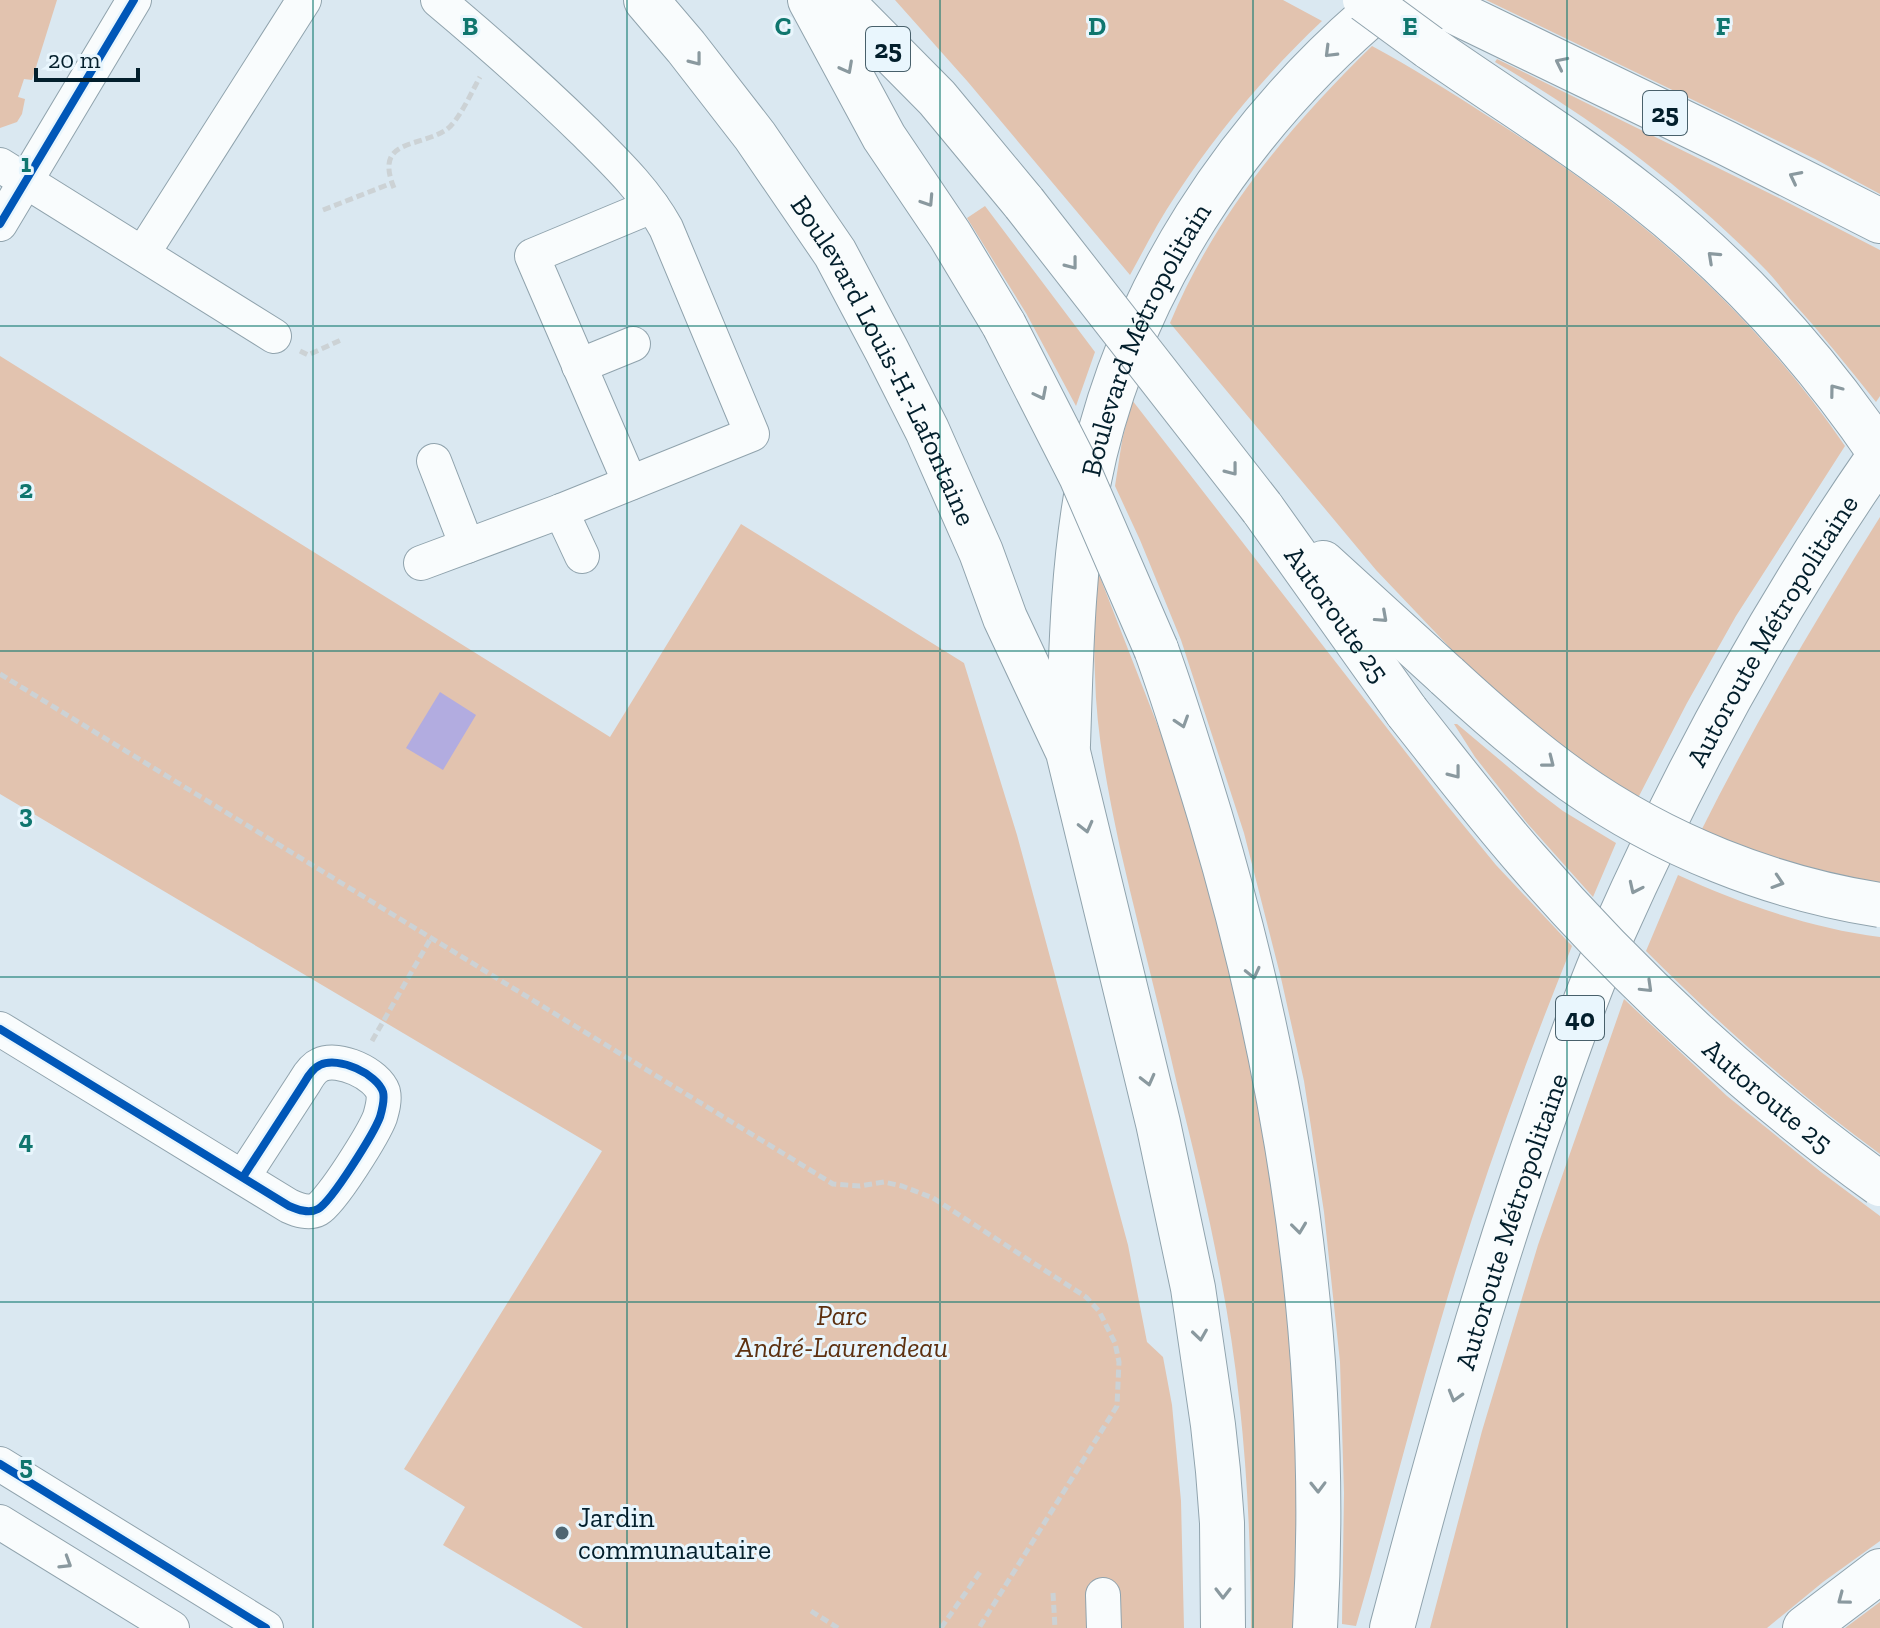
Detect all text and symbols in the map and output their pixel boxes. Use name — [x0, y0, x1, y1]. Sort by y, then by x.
text: B — [462, 10, 478, 42]
text: C — [775, 10, 791, 42]
text: D — [1088, 10, 1106, 42]
text: E — [1402, 10, 1418, 42]
text: F — [1716, 10, 1731, 42]
road number: 25 — [866, 27, 910, 71]
scale bar — [36, 32, 138, 82]
one-way arrow — [1325, 43, 1339, 57]
text: 20 m — [48, 45, 101, 74]
one-way arrow — [687, 51, 701, 66]
one-way arrow — [1555, 57, 1569, 73]
one-way arrow — [838, 60, 853, 75]
road number: 25 — [1643, 91, 1687, 135]
text: 1 — [21, 147, 32, 179]
one-way arrow — [1788, 172, 1803, 187]
street label: Boulevard Louis-H.-Lafontaine — [784, 189, 983, 531]
one-way arrow — [918, 192, 933, 207]
street label: Boulevard Métropolitain — [1074, 197, 1218, 479]
one-way arrow — [1707, 253, 1722, 267]
one-way arrow — [1063, 255, 1077, 270]
one-way arrow — [1831, 384, 1845, 398]
one-way arrow — [1031, 386, 1047, 401]
one-way arrow — [1222, 461, 1236, 476]
text: 2 — [19, 473, 33, 505]
street label: Autoroute Métropolitaine — [1680, 488, 1865, 772]
street label: Autoroute 25 — [1277, 540, 1396, 688]
one-way arrow — [1372, 607, 1387, 621]
one-way arrow — [1173, 715, 1189, 729]
one-way arrow — [1540, 753, 1555, 767]
one-way arrow — [1445, 764, 1460, 778]
text: 3 — [19, 798, 33, 830]
one-way arrow — [1077, 820, 1094, 834]
one-way arrow — [1771, 873, 1785, 889]
one-way arrow — [1629, 879, 1645, 894]
one-way arrow — [1243, 965, 1260, 979]
one-way arrow — [1638, 978, 1652, 993]
road number: 40 — [1556, 996, 1604, 1040]
street label: Autoroute 25 — [1696, 1032, 1839, 1160]
street label: Autoroute Métropolitaine — [1448, 1069, 1575, 1373]
one-way arrow — [1138, 1073, 1155, 1086]
text: 4 — [19, 1124, 34, 1156]
one-way arrow — [1290, 1222, 1307, 1235]
park label: Parc André-Laurendeau — [735, 1299, 948, 1364]
one-way arrow — [1191, 1328, 1208, 1341]
one-way arrow — [1448, 1389, 1465, 1403]
text: 5 — [19, 1449, 33, 1481]
one-way arrow — [1309, 1481, 1327, 1494]
place label: Jardin communautaire — [578, 1501, 771, 1566]
marker: Jardin communautaire — [553, 1524, 571, 1542]
one-way arrow — [57, 1553, 72, 1569]
one-way arrow — [1214, 1587, 1232, 1600]
one-way arrow — [1837, 1590, 1851, 1604]

